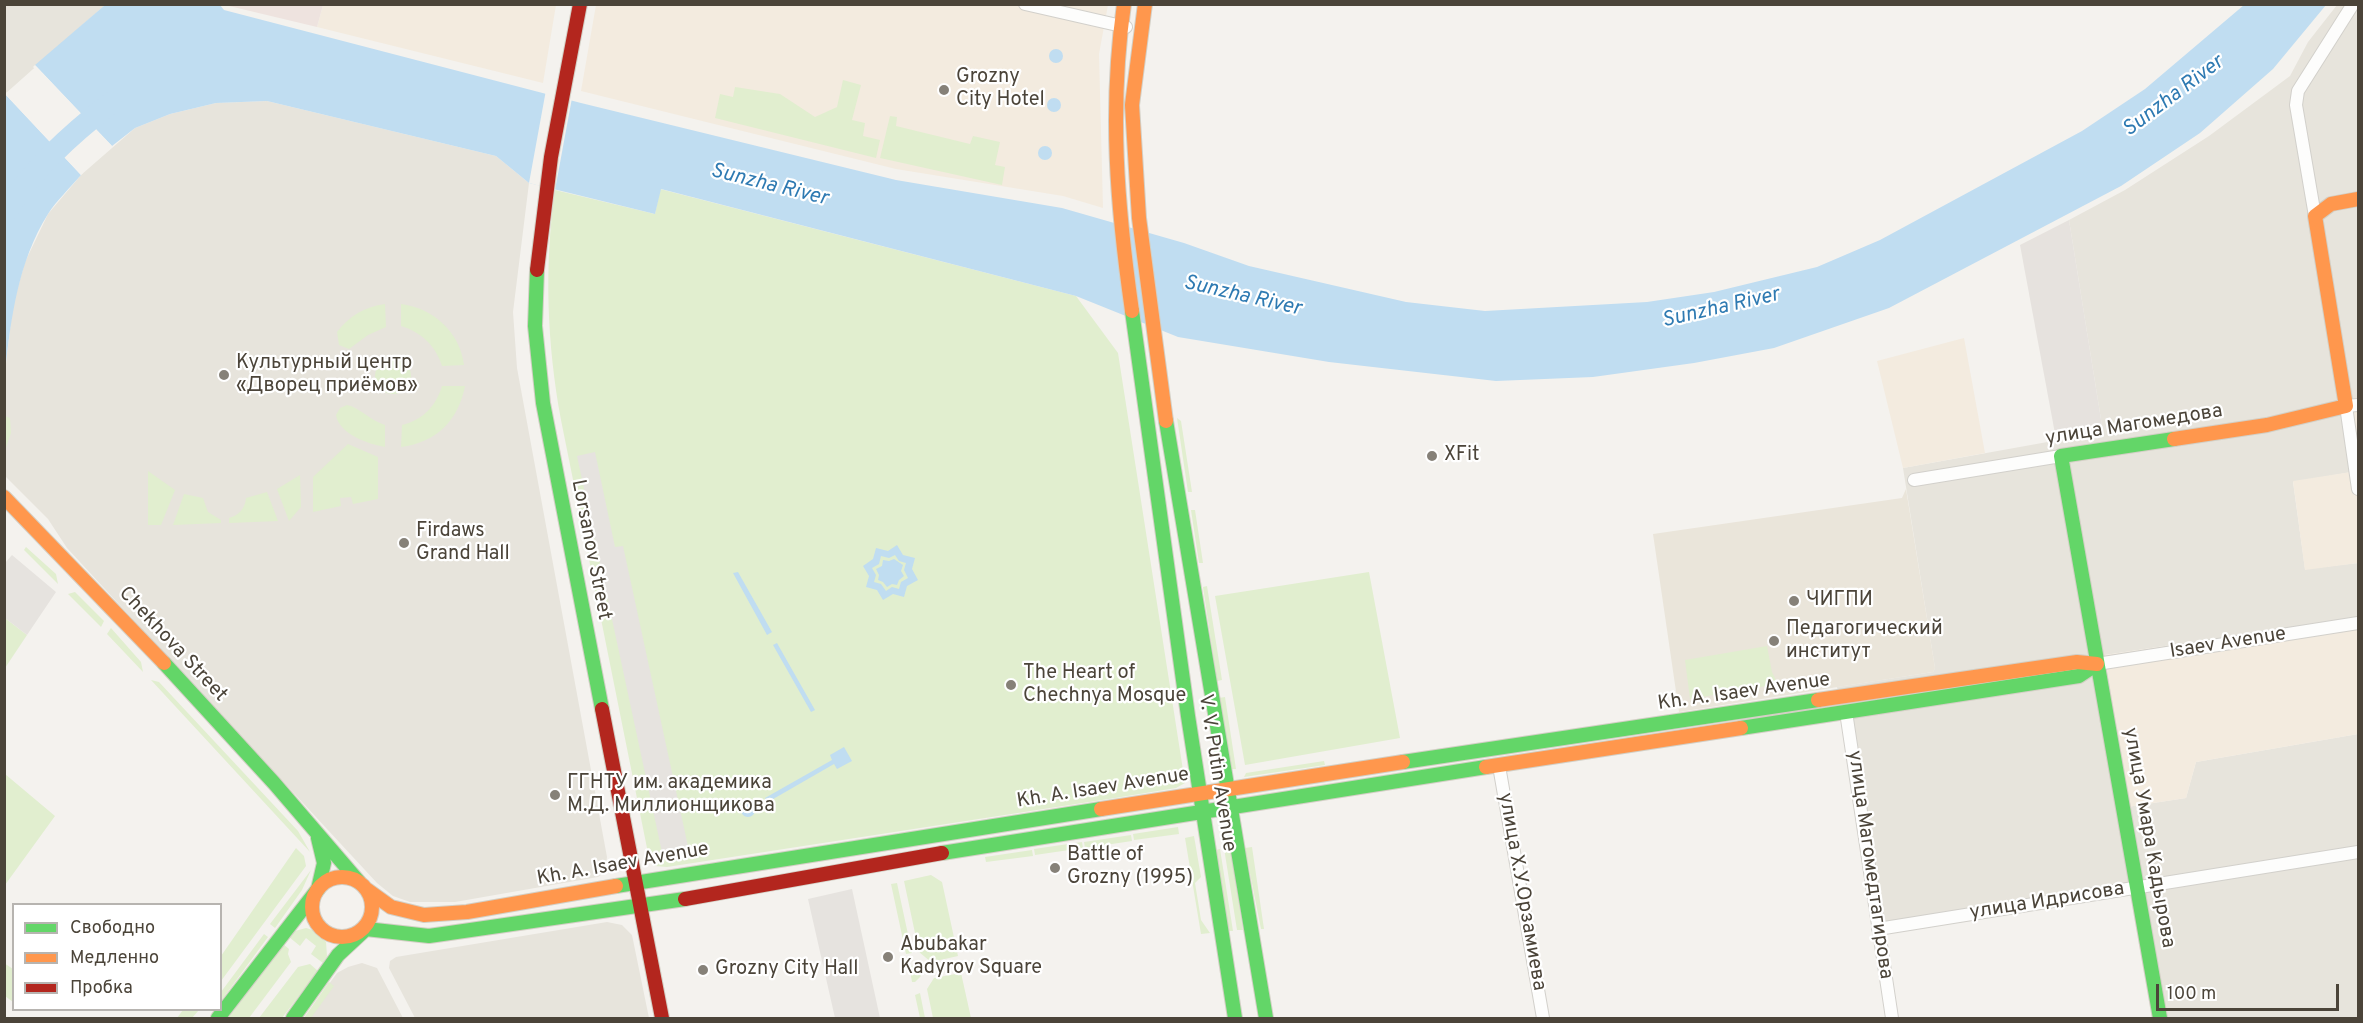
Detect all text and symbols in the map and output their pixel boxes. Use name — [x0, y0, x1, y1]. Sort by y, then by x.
water label: Sunzha River — [2119, 51, 2229, 143]
place label: Grozny City Hotel — [956, 66, 1045, 113]
marker: Grozny City Hotel — [937, 83, 951, 97]
water label: Sunzha River — [708, 159, 830, 213]
water label: Sunzha River — [1181, 271, 1303, 323]
water label: Sunzha River — [1660, 283, 1782, 335]
place label: Культурный центр «Дворец приёмов» — [236, 352, 418, 399]
marker: Культурный центр «Дворец приёмов» — [217, 368, 231, 382]
street label: улица Магомедова — [2044, 400, 2224, 452]
place label: XFit — [1444, 444, 1480, 468]
marker: XFit — [1425, 449, 1439, 463]
street label: Lorsanov Street — [565, 478, 615, 622]
place label: Firdaws Grand Hall — [416, 520, 510, 567]
marker: Firdaws Grand Hall — [397, 536, 411, 550]
street label: Chekhova Street — [113, 582, 231, 708]
place label: ЧИГПИ — [1806, 589, 1873, 613]
marker: ЧИГПИ — [1787, 594, 1801, 608]
place label: Педагогический институт — [1786, 618, 1943, 665]
street label: Isaev Avenue — [2168, 623, 2288, 665]
marker: Педагогический институт — [1767, 634, 1781, 648]
place label: The Heart of Chechnya Mosque — [1023, 662, 1186, 709]
street label: Kh. A. Isaev Avenue — [1656, 669, 1832, 717]
marker: The Heart of Chechnya Mosque — [1004, 678, 1018, 692]
street label: V. V. Putin Avenue — [1192, 692, 1240, 854]
street label: улица Умара Кадырова — [2117, 726, 2179, 950]
street label: улица Магомедтагирова — [1841, 749, 1897, 981]
street label: Kh. A. Isaev Avenue — [1015, 764, 1191, 814]
place label: ГГНТУ им. академика М.Д. Миллионщикова — [567, 772, 775, 819]
marker: ГГНТУ им. академика М.Д. Миллионщикова — [548, 788, 562, 802]
street label: улица Х.У.Орзамиева — [1492, 791, 1550, 993]
street label: Kh. A. Isaev Avenue — [535, 838, 711, 892]
place label: Battle of Grozny (1995) — [1067, 844, 1193, 891]
marker: Battle of Grozny (1995) — [1048, 861, 1062, 875]
street label: улица Идрисова — [1968, 878, 2126, 926]
legend — [12, 903, 222, 1011]
text: Свободно — [70, 917, 155, 940]
place label: Abubakar Kadyrov Square — [900, 934, 1042, 981]
text: Медленно — [70, 947, 159, 970]
marker: Abubakar Kadyrov Square — [881, 950, 895, 964]
place label: Grozny City Hall — [715, 958, 858, 982]
marker: Grozny City Hall — [696, 963, 710, 977]
scale bar — [2159, 972, 2342, 1010]
text: Пробка — [70, 977, 133, 1000]
text: 100 m — [2167, 983, 2216, 1006]

